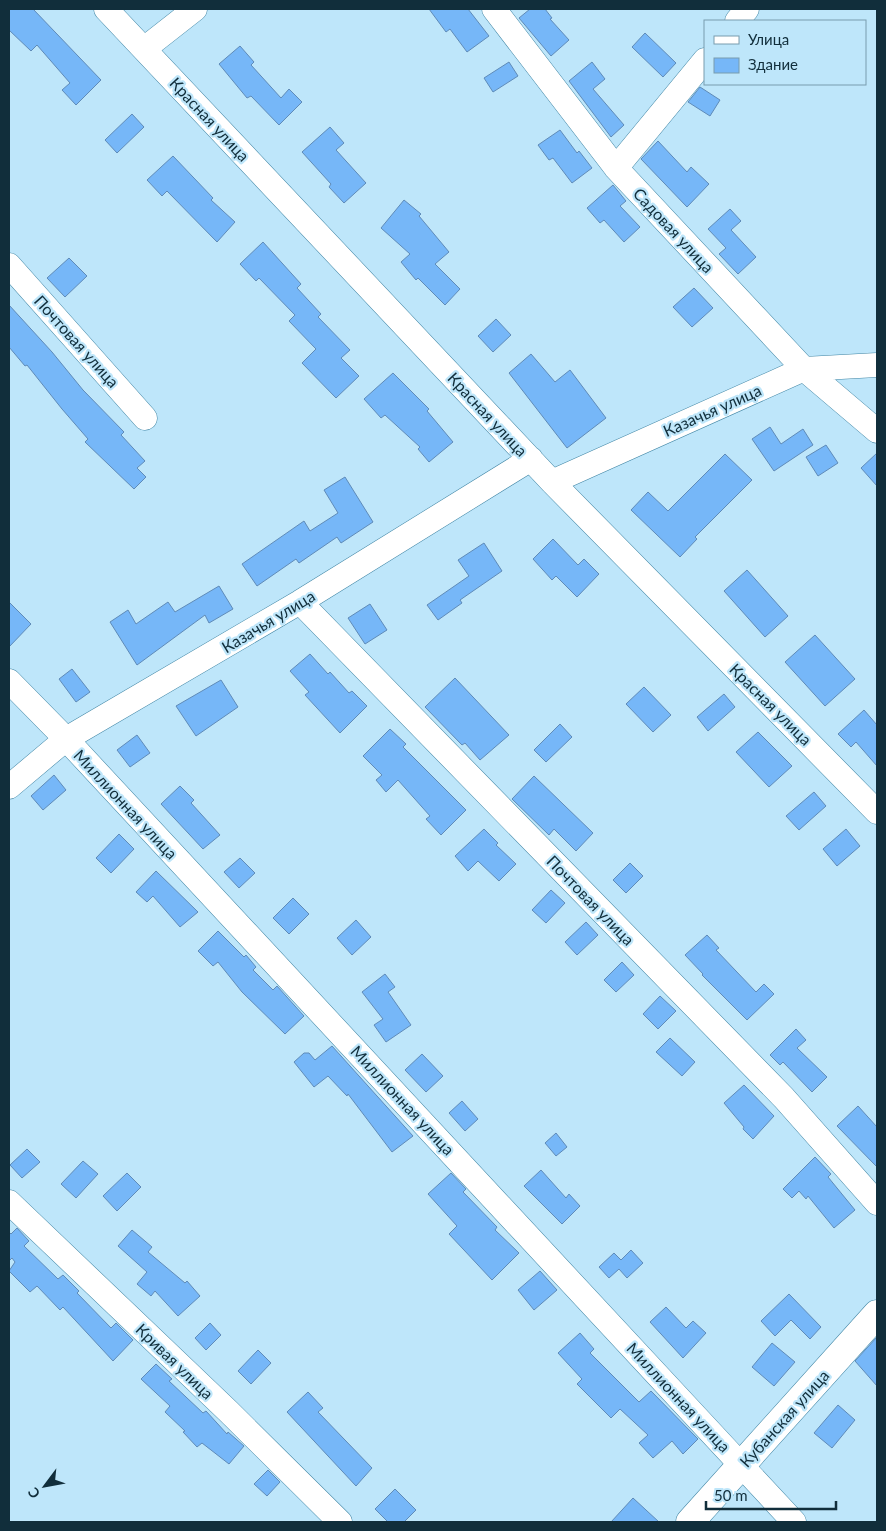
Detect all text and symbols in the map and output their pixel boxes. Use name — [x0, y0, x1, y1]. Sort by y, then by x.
legend — [704, 20, 866, 85]
text: Улица — [748, 30, 789, 48]
text: Здание — [748, 55, 798, 73]
street label: Красная улица — [166, 73, 254, 165]
street label: Садовая улица — [630, 184, 718, 276]
street label: Почтовая улица — [31, 291, 123, 391]
street label: Красная улица — [444, 368, 532, 460]
street label: Казачья улица — [660, 380, 764, 440]
street label: Казачья улица — [218, 586, 318, 656]
street label: Красная улица — [726, 659, 816, 749]
street label: Миллионная улица — [70, 745, 182, 863]
street label: Почтовая улица — [543, 851, 639, 949]
street label: Миллионная улица — [347, 1041, 459, 1159]
street label: Кривая улица — [132, 1319, 218, 1403]
street label: Миллионная улица — [623, 1338, 735, 1456]
street label: Кубанская улица — [735, 1366, 833, 1470]
north arrow — [20, 1461, 70, 1511]
scale bar — [706, 1478, 836, 1510]
text: С — [23, 1484, 43, 1502]
text: 50 m — [714, 1486, 748, 1504]

